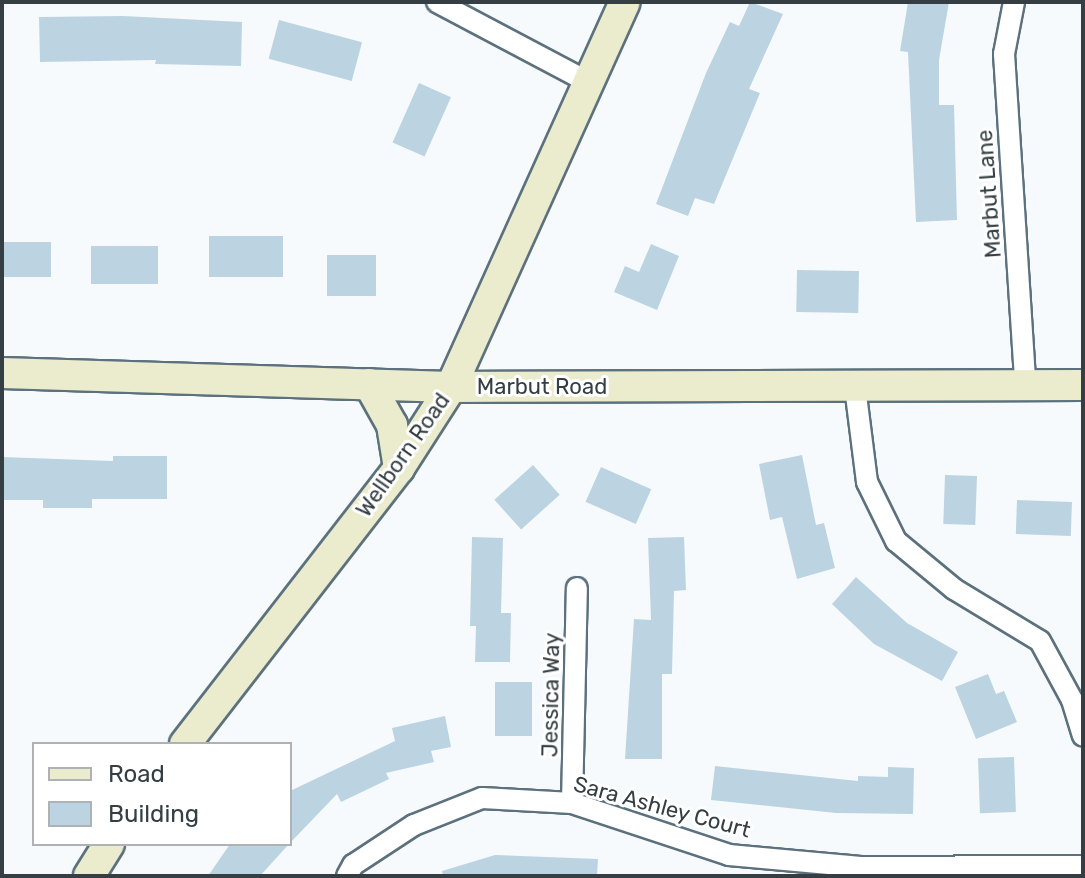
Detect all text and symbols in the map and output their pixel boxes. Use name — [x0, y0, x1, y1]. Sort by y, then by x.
street label: Marbut Lane — [971, 129, 1007, 259]
street label: Marbut Road — [477, 374, 607, 400]
street label: Wellborn Road — [351, 388, 455, 522]
street label: Jessica Way — [537, 632, 565, 758]
legend — [32, 742, 292, 846]
text: Road — [108, 760, 165, 788]
street label: Sara Ashley Court — [570, 771, 754, 843]
text: Building — [108, 800, 199, 828]

